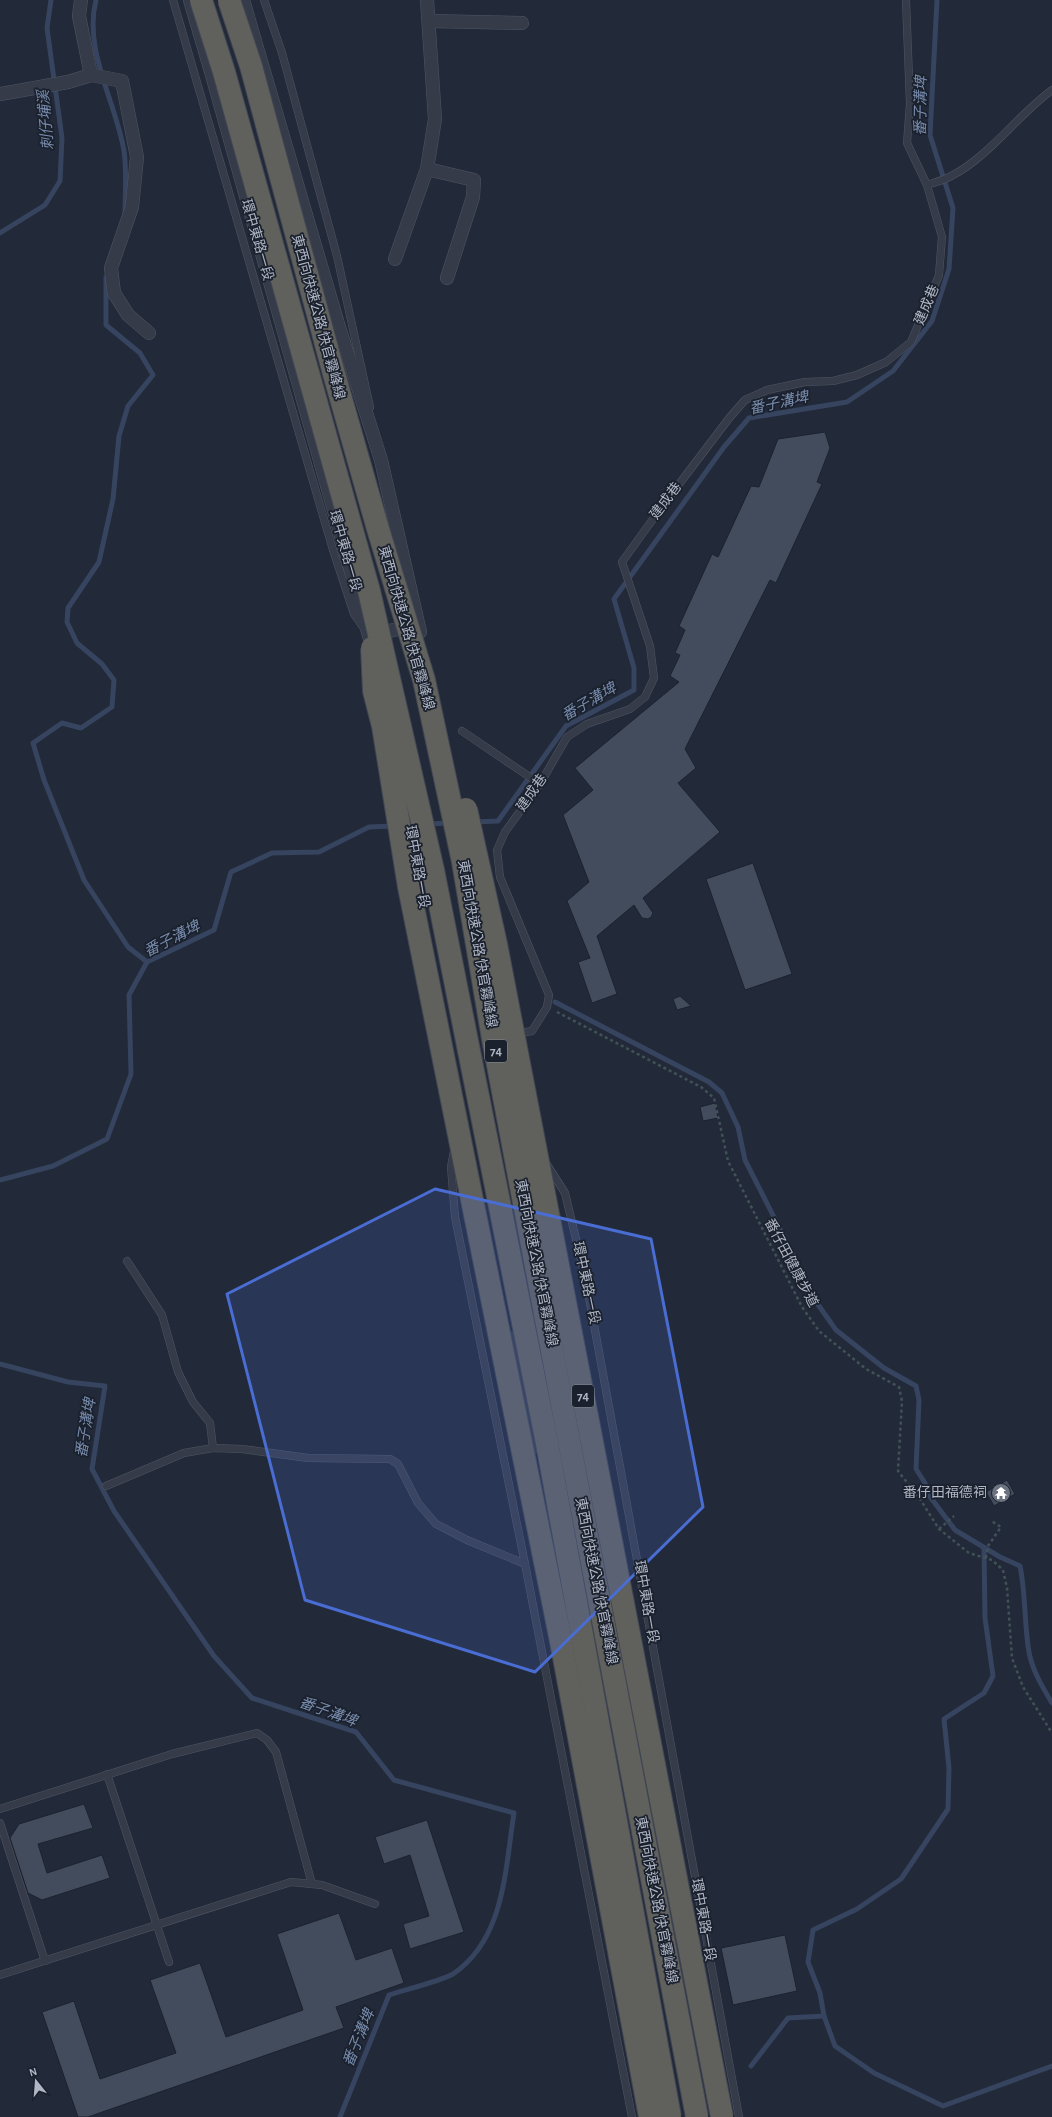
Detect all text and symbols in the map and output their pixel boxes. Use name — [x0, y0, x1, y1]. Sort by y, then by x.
water label: 番子溝埤 — [912, 74, 929, 136]
water label: 刺仔埔溪 — [35, 87, 56, 151]
street label: 環中東路一段 — [239, 197, 276, 282]
street label: 東西向快速公路 快官霧峰線 — [289, 232, 349, 401]
street label: 建成巷 — [911, 283, 942, 327]
water label: 番子溝埤 — [748, 388, 812, 417]
street label: 建成巷 — [647, 479, 684, 522]
street label: 環中東路一段 — [327, 508, 364, 593]
street label: 東西向快速公路 快官霧峰線 — [376, 544, 438, 712]
water label: 番子溝埤 — [559, 679, 620, 723]
street label: 建成巷 — [513, 771, 550, 814]
street label: 環中東路一段 — [403, 824, 432, 910]
street label: 東西向快速公路 快官霧峰線 — [455, 859, 501, 1029]
water label: 番子溝埤 — [141, 917, 204, 959]
road number: 74 — [485, 1040, 507, 1062]
street label: 東西向快速公路 快官霧峰線 — [513, 1178, 561, 1348]
street label: 番仔田健康步道 — [762, 1216, 822, 1310]
street label: 環中東路一段 — [570, 1240, 603, 1326]
road number: 74 — [572, 1385, 594, 1407]
water label: 番子溝埤 — [73, 1395, 98, 1459]
temple icon: 番仔田福德祠 — [990, 1482, 1012, 1504]
place label: 番仔田福德祠 — [903, 1484, 987, 1500]
street label: 東西向快速公路 快官霧峰線 — [573, 1496, 621, 1666]
street label: 環中東路一段 — [632, 1559, 661, 1645]
water label: 番子溝埤 — [297, 1694, 361, 1730]
street label: 東西向快速公路 快官霧峰線 — [633, 1815, 681, 1985]
street label: 環中東路一段 — [689, 1877, 718, 1963]
water label: 番子溝埤 — [340, 2005, 378, 2069]
north arrow — [16, 2061, 56, 2101]
text: N — [28, 2066, 38, 2078]

